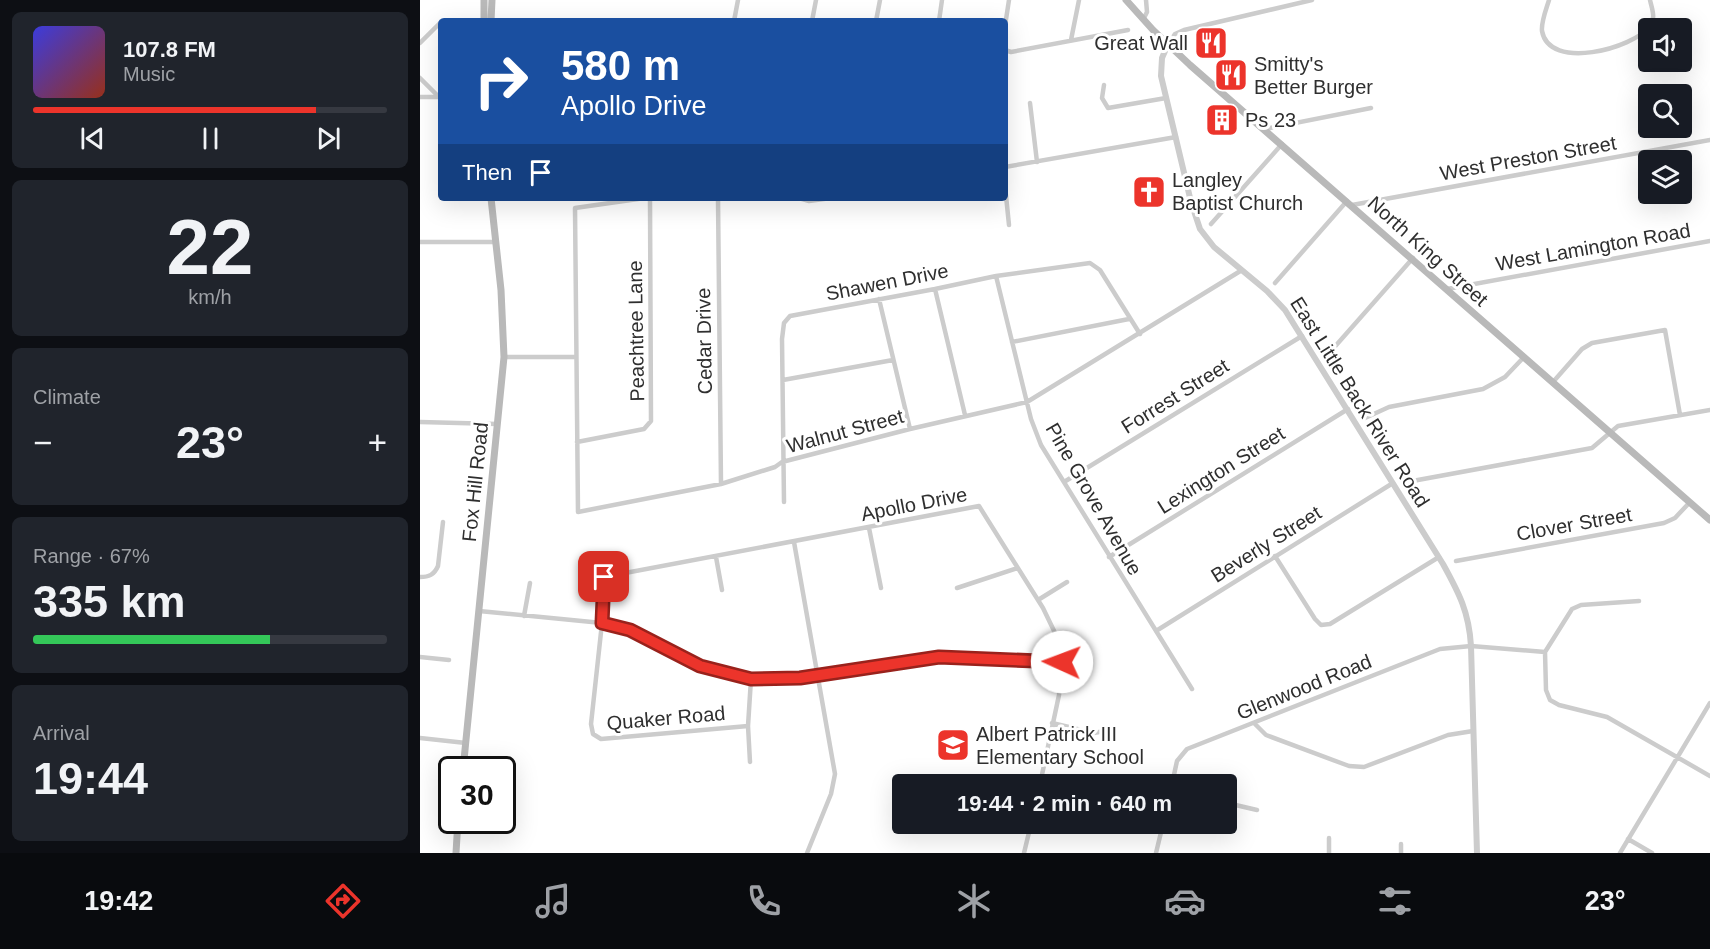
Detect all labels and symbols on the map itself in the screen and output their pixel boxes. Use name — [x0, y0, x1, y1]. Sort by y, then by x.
restaurant icon: Great Wall — [1193, 25, 1229, 61]
place label: Great Wall — [1094, 32, 1188, 54]
place label: Smitty's Better Burger — [1254, 53, 1373, 98]
restaurant icon: Smitty's Better Burger — [1213, 57, 1249, 93]
building icon: Ps 23 — [1204, 102, 1240, 138]
place label: Ps 23 — [1245, 109, 1296, 131]
street label: West Preston Street — [1438, 132, 1618, 184]
place label: Langley Baptist Church — [1172, 169, 1303, 214]
church icon: Langley Baptist Church — [1131, 174, 1167, 210]
street label: North King Street — [1364, 191, 1493, 311]
street label: West Lamington Road — [1494, 219, 1692, 275]
street label: Shawen Drive — [824, 259, 950, 305]
street label: Peachtree Lane — [624, 260, 648, 402]
street label: Cedar Drive — [692, 287, 716, 395]
street label: East Little Back River Road — [1286, 293, 1434, 511]
street label: Forrest Street — [1117, 354, 1233, 438]
street label: Walnut Street — [784, 405, 906, 457]
street label: Pine Grove Avenue — [1041, 419, 1147, 579]
street label: Fox Hill Road — [458, 421, 492, 543]
street label: Lexington Street — [1153, 422, 1289, 518]
street label: Apollo Drive — [859, 483, 969, 525]
street label: Beverly Street — [1207, 501, 1325, 587]
street label: Clover Street — [1515, 503, 1634, 545]
pin — [578, 551, 629, 602]
position arrow — [1030, 630, 1094, 694]
street label: Glenwood Road — [1233, 650, 1375, 724]
street label: Quaker Road — [606, 702, 726, 734]
place label: Albert Patrick III Elementary School — [976, 723, 1144, 768]
school or university icon: Albert Patrick III Elementary School — [935, 727, 971, 763]
speed limit sign: 30 — [438, 756, 516, 834]

